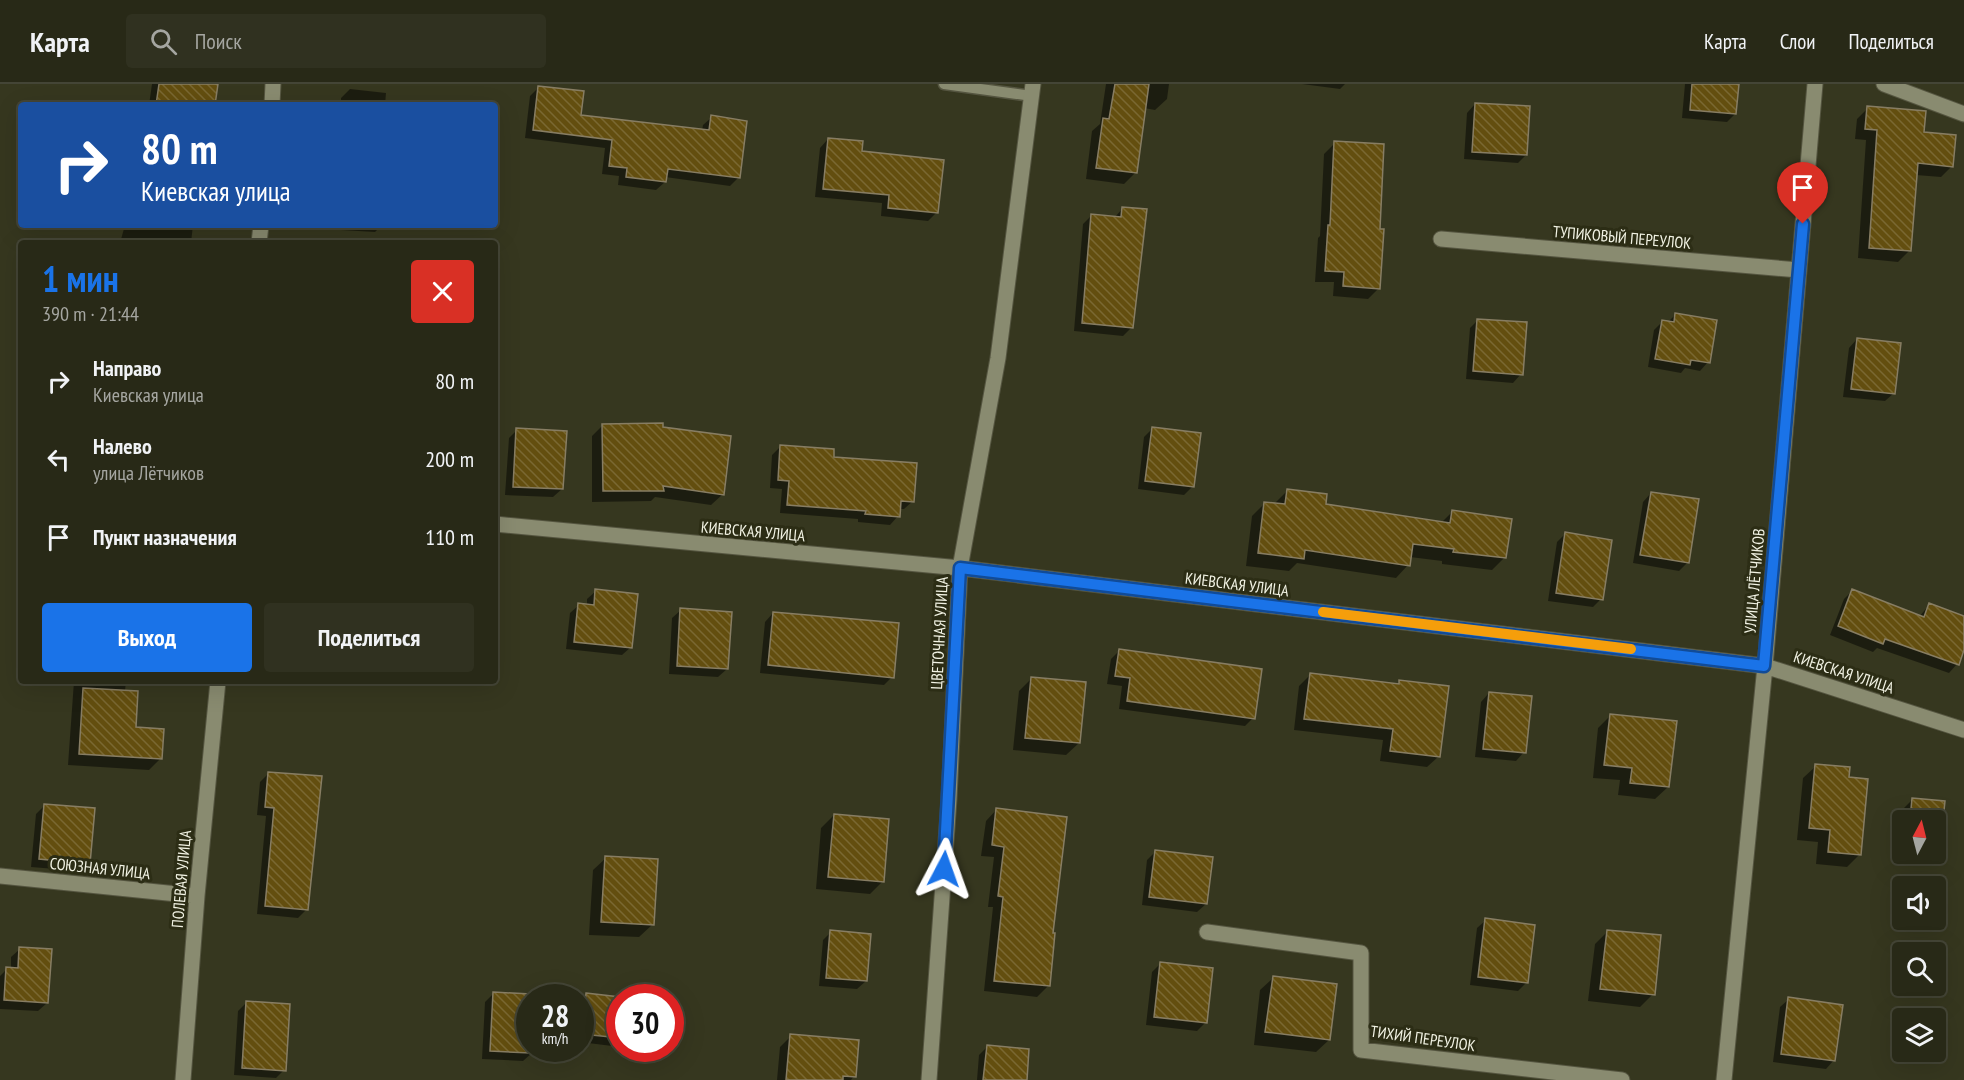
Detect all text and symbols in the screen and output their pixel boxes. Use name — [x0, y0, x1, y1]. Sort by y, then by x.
search box — [126, 14, 546, 68]
text: Карта — [30, 23, 90, 60]
icon: search — [147, 25, 180, 58]
text: Поиск — [195, 27, 242, 55]
text: Карта — [1704, 28, 1747, 55]
text: Слои — [1780, 28, 1815, 55]
text: Поделиться — [1848, 28, 1934, 55]
text: 80 m — [141, 121, 218, 176]
icon: right — [42, 126, 120, 204]
pin — [1777, 162, 1828, 224]
icon: arrive — [1786, 171, 1819, 204]
text: Киевская улица — [141, 174, 290, 208]
street label: ТУПИКОВЫЙ ПЕРЕУЛОК — [1552, 221, 1692, 253]
text: 1 мин — [42, 255, 119, 302]
button: close — [411, 260, 474, 323]
text: 390 m · 21:44 — [42, 301, 139, 327]
text: Направо — [93, 354, 161, 382]
icon: right — [42, 365, 75, 398]
text: 80 m — [435, 367, 474, 395]
text: Киевская улица — [93, 382, 204, 408]
text: Налево — [93, 432, 152, 460]
icon: left — [42, 443, 75, 476]
text: 200 m — [425, 445, 474, 473]
text: улица Лётчиков — [93, 460, 204, 486]
street label: КИЕВСКАЯ УЛИЦА — [700, 516, 806, 546]
icon: arrive — [42, 521, 75, 554]
text: Пункт назначения — [93, 523, 237, 551]
text: 110 m — [425, 523, 474, 551]
street label: УЛИЦА ЛЁТЧИКОВ — [1739, 528, 1769, 634]
street label: КИЕВСКАЯ УЛИЦА — [1184, 568, 1290, 600]
street label: ЦВЕТОЧНАЯ УЛИЦА — [926, 576, 952, 690]
button: Выход — [42, 603, 252, 672]
button: Поделиться — [264, 603, 474, 672]
street label: КИЕВСКАЯ УЛИЦА — [1791, 646, 1897, 698]
north arrow — [1892, 810, 1946, 864]
map controls — [1892, 810, 1946, 1062]
street label: ПОЛЕВАЯ УЛИЦА — [167, 829, 195, 929]
position arrow — [912, 837, 976, 901]
street label: СОЮЗНАЯ УЛИЦА — [49, 853, 152, 883]
button: sound — [1892, 876, 1946, 930]
button: search — [1892, 942, 1946, 996]
speed limit sign: 30 — [606, 984, 684, 1062]
text: 28 — [541, 996, 569, 1035]
button: layers — [1892, 1008, 1946, 1062]
street label: ТИХИЙ ПЕРЕУЛОК — [1369, 1021, 1477, 1055]
text: km/h — [542, 1029, 568, 1048]

